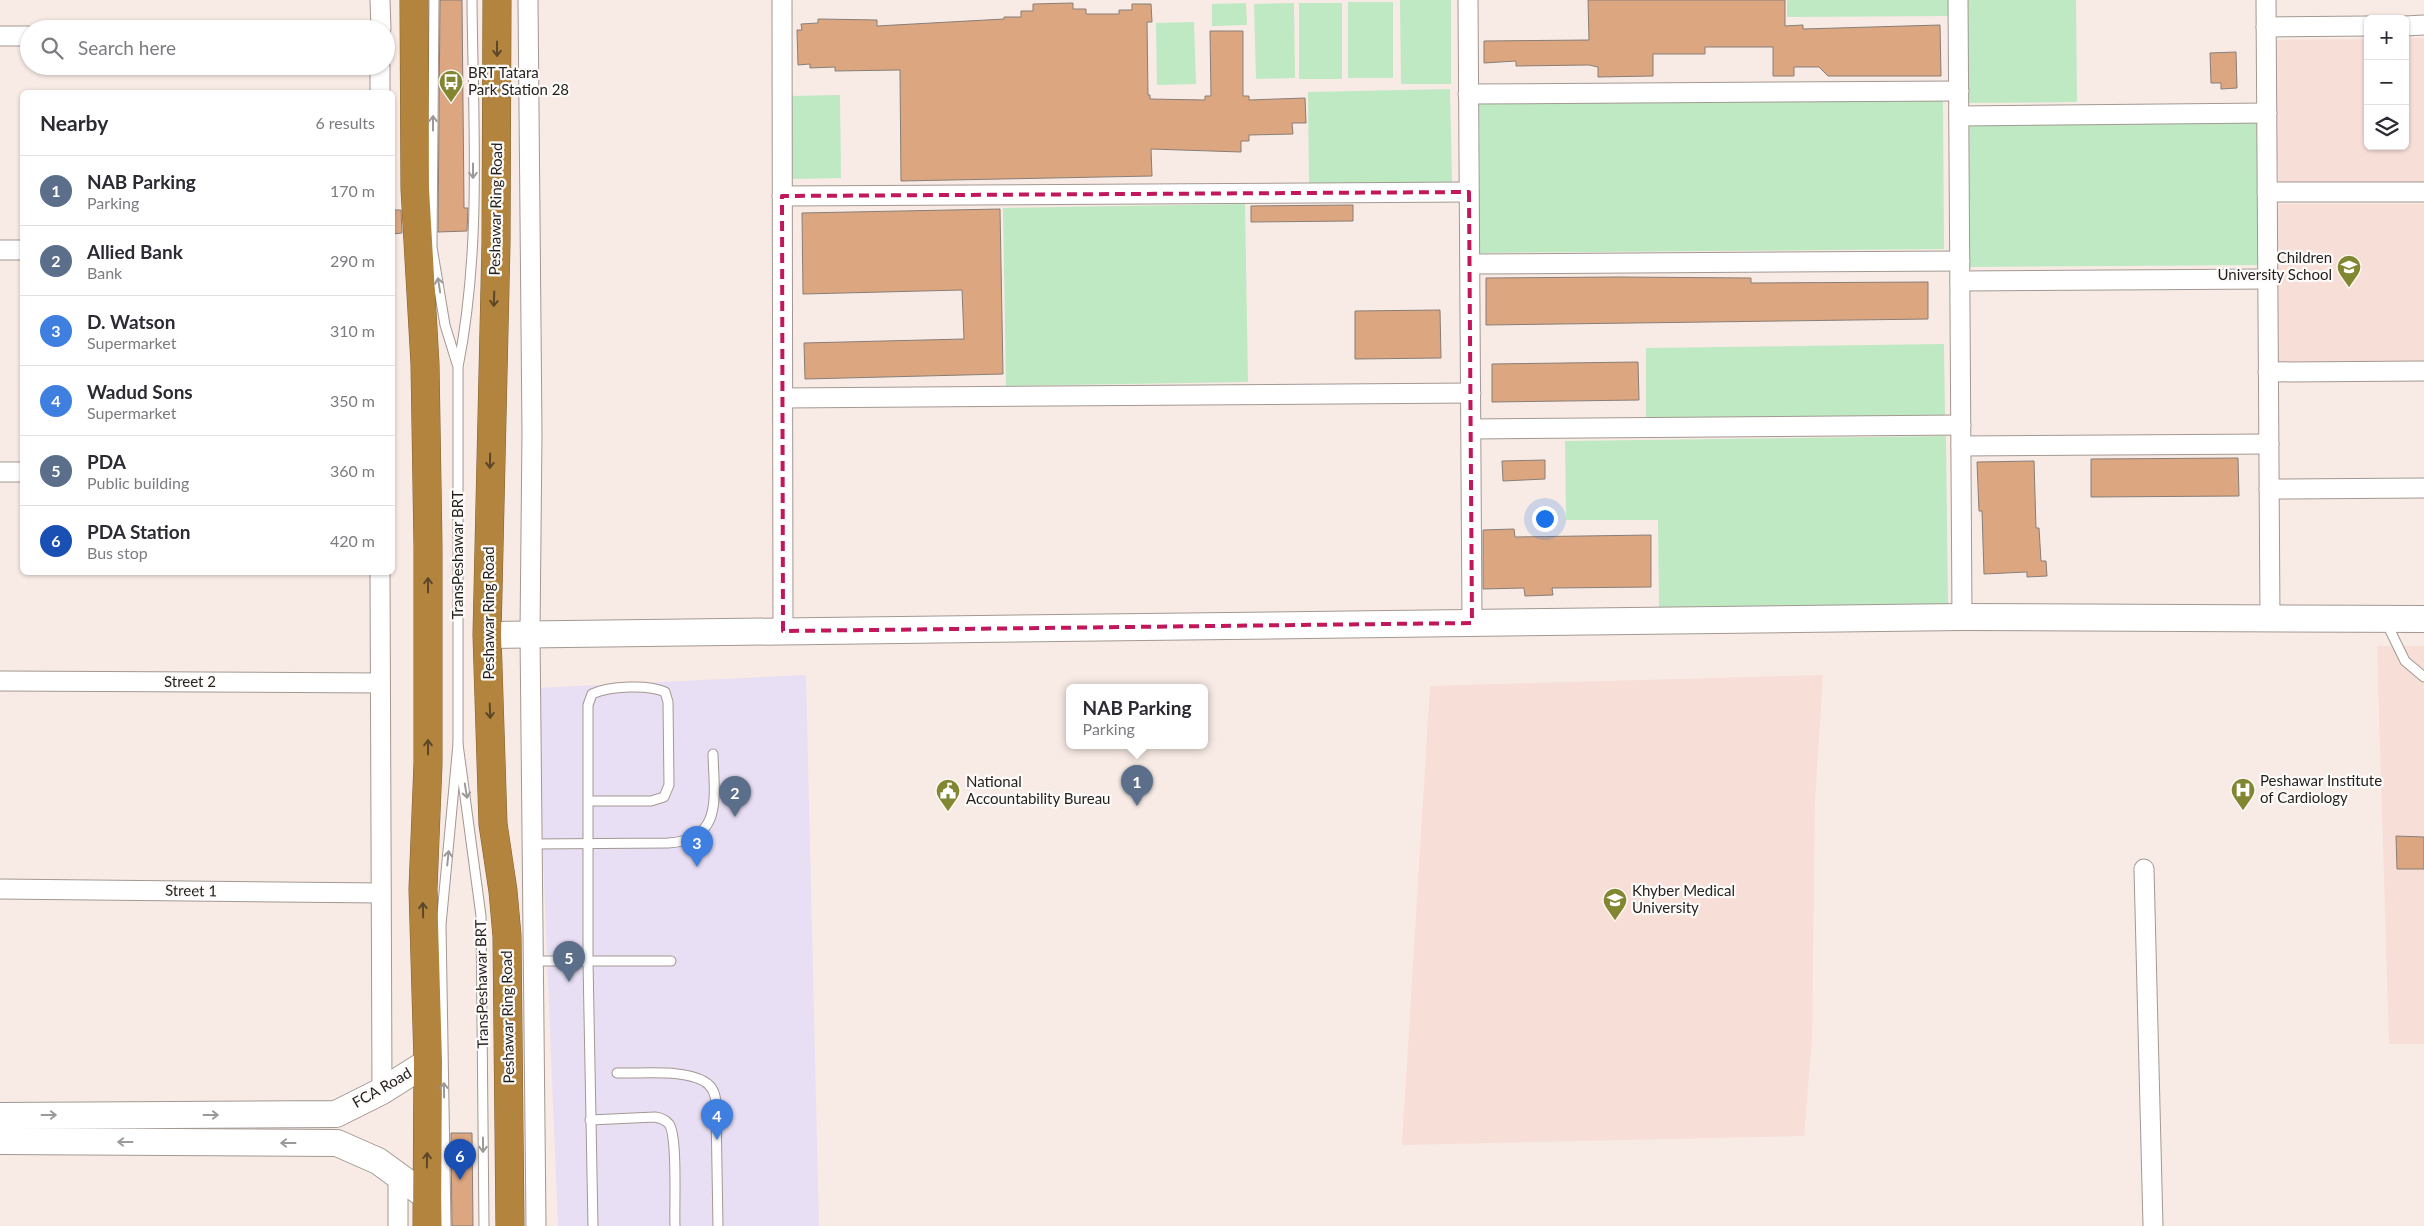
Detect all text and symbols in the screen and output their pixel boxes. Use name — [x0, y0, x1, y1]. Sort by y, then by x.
map controls — [2364, 15, 2409, 150]
button: + — [2364, 15, 2409, 60]
search box — [20, 20, 395, 75]
icon: search — [38, 34, 66, 62]
text: Search here — [78, 36, 176, 59]
one-way arrow — [492, 40, 502, 56]
button: − — [2364, 60, 2409, 105]
place label: BRT Tatara Park Station 28 — [468, 63, 569, 98]
bus stop icon: BRT Tatara Park Station 28 — [438, 69, 464, 103]
button: layers — [2364, 105, 2409, 150]
text: Nearby — [40, 110, 108, 135]
text: 6 results — [315, 113, 375, 132]
one-way arrow — [428, 115, 438, 132]
street label: Peshawar Ring Road — [485, 142, 505, 276]
one-way arrow — [468, 162, 478, 179]
text: NAB Parking — [87, 170, 196, 193]
text: 1 — [51, 181, 61, 200]
text: 170 m — [330, 181, 375, 200]
text: Parking — [87, 193, 139, 212]
text: Allied Bank — [87, 240, 183, 263]
place label: Children University School — [2218, 248, 2332, 283]
text: 2 — [51, 251, 61, 270]
text: 290 m — [330, 251, 375, 270]
school or university icon: Children University School — [2336, 254, 2362, 288]
text: Bank — [87, 263, 122, 282]
one-way arrow — [433, 278, 443, 294]
one-way arrow — [489, 290, 499, 306]
text: D. Watson — [87, 310, 175, 333]
text: 3 — [51, 321, 61, 340]
text: 310 m — [330, 321, 375, 340]
text: Supermarket — [87, 333, 176, 352]
text: Wadud Sons — [87, 380, 193, 403]
text: 4 — [51, 391, 61, 410]
text: 350 m — [330, 391, 375, 410]
text: Supermarket — [87, 403, 176, 422]
text: PDA — [87, 450, 126, 473]
one-way arrow — [485, 452, 495, 469]
text: 5 — [51, 461, 61, 480]
text: 360 m — [330, 461, 375, 480]
text: Public building — [87, 473, 189, 492]
street label: TransPeshawar BRT — [448, 490, 466, 620]
your location — [1532, 506, 1558, 532]
text: PDA Station — [87, 520, 190, 543]
text: 6 — [51, 531, 61, 550]
text: 420 m — [330, 531, 375, 550]
text: Bus stop — [87, 543, 148, 562]
street label: Peshawar Ring Road — [479, 546, 497, 680]
one-way arrow — [423, 577, 433, 594]
street label: Street 2 — [164, 672, 216, 690]
popup — [1066, 684, 1208, 749]
text: NAB Parking — [1083, 696, 1191, 719]
one-way arrow — [485, 703, 494, 719]
text: Parking — [1083, 719, 1135, 738]
one-way arrow — [423, 740, 433, 756]
pin: 1 — [1121, 765, 1153, 806]
place label: Peshawar Institute of Cardiology — [2260, 771, 2382, 806]
place label: National Accountability Bureau — [966, 772, 1111, 807]
pin: 2 — [719, 776, 751, 817]
hospital icon: Peshawar Institute of Cardiology — [2230, 777, 2256, 811]
public building icon: National Accountability Bureau — [935, 778, 961, 812]
one-way arrow — [461, 782, 471, 798]
pin: 3 — [681, 826, 713, 867]
one-way arrow — [443, 850, 453, 866]
street label: Street 1 — [165, 881, 217, 899]
place label: Khyber Medical University — [1632, 881, 1735, 916]
school or university icon: Khyber Medical University — [1602, 887, 1628, 921]
one-way arrow — [419, 902, 428, 918]
street label: TransPeshawar BRT — [471, 919, 491, 1049]
pin: 5 — [553, 941, 585, 982]
street label: Peshawar Ring Road — [497, 950, 517, 1084]
street label: FCA Road — [349, 1063, 414, 1111]
one-way arrow — [439, 1082, 448, 1098]
pin: 4 — [701, 1099, 733, 1140]
one-way arrow — [202, 1110, 219, 1120]
one-way arrow — [40, 1111, 56, 1120]
one-way arrow — [478, 1136, 488, 1153]
one-way arrow — [118, 1137, 134, 1147]
one-way arrow — [280, 1138, 296, 1147]
pin: 6 — [444, 1139, 476, 1180]
one-way arrow — [422, 1152, 432, 1168]

